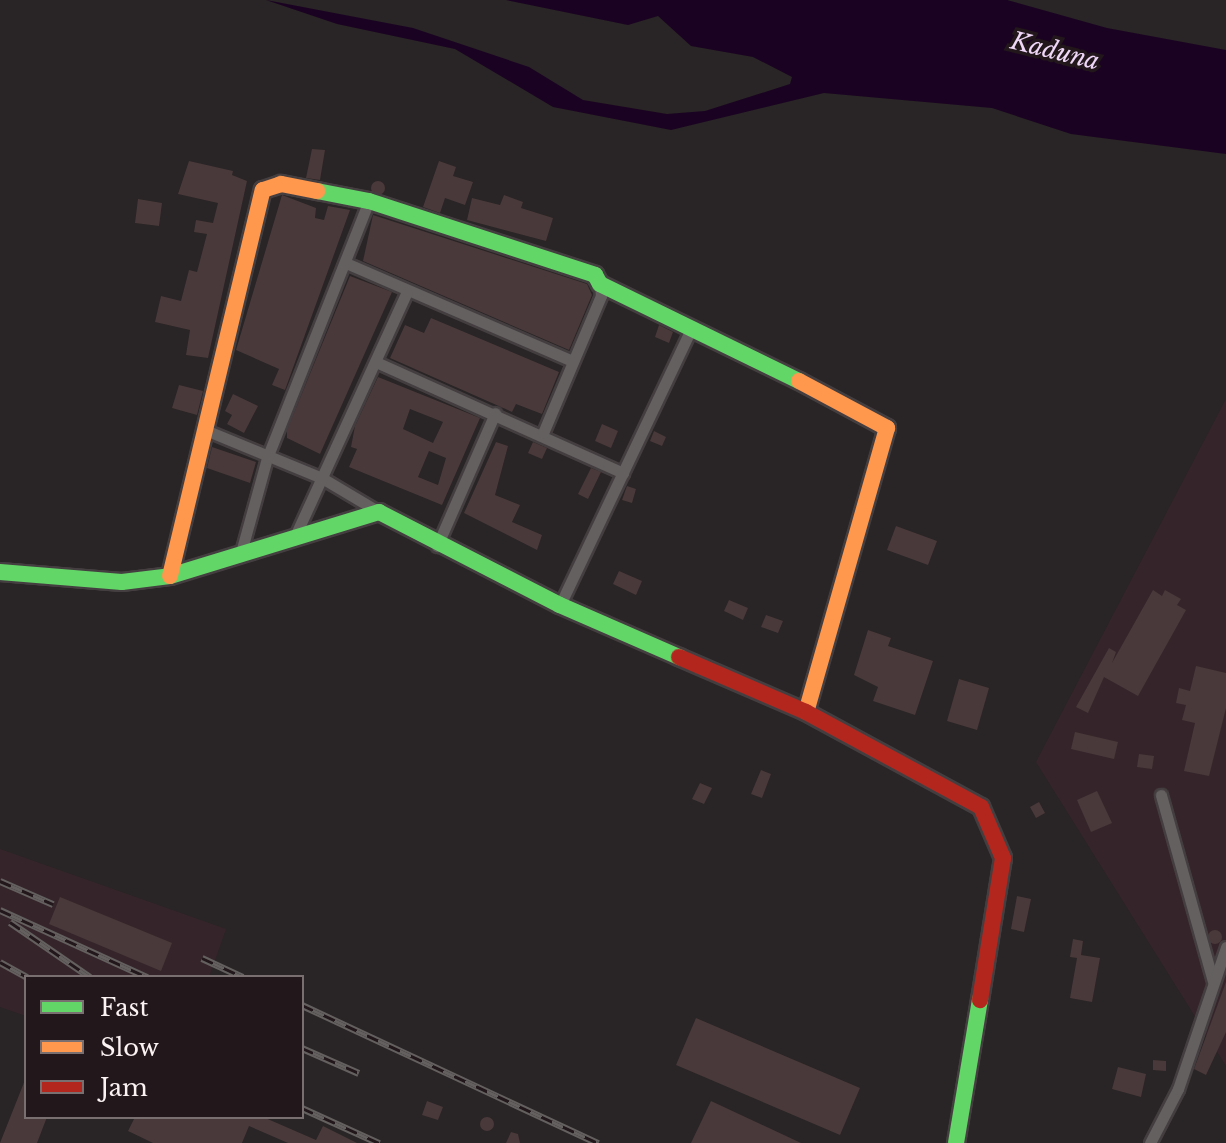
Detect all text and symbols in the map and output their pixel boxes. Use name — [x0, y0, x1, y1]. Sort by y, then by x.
water label: Kaduna — [1008, 26, 1102, 76]
legend — [24, 975, 304, 1119]
text: Fast — [100, 993, 148, 1022]
text: Slow — [100, 1033, 159, 1062]
text: Jam — [100, 1073, 148, 1102]

